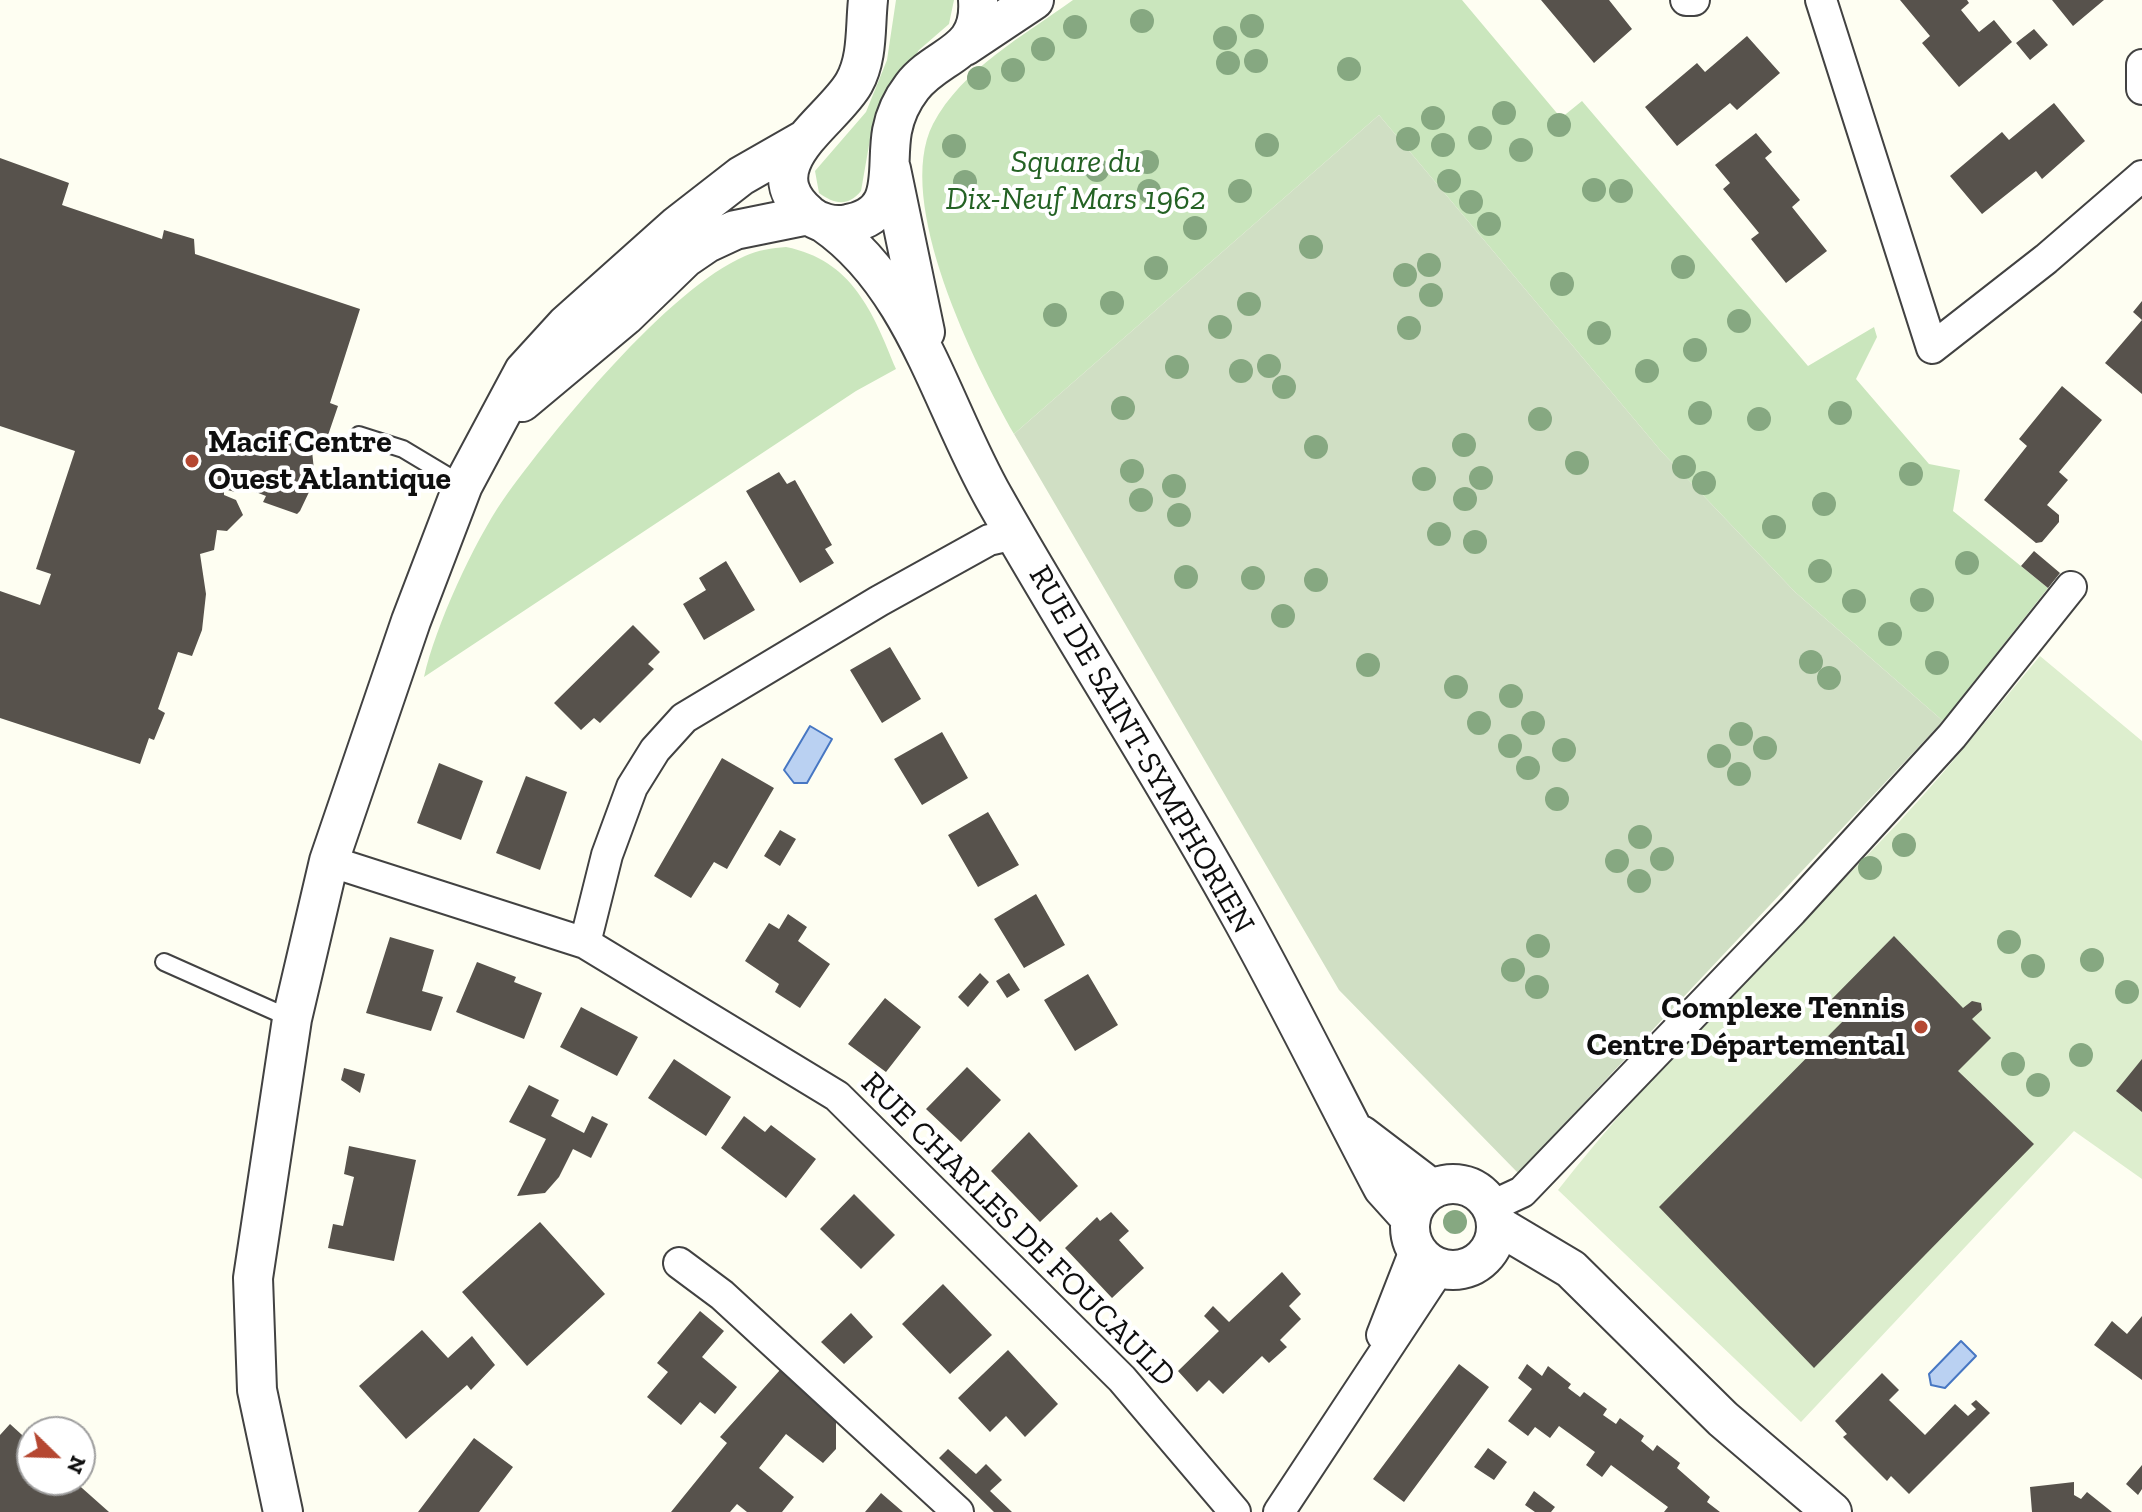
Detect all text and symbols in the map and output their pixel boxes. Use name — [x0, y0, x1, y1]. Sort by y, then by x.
park label: Square du Dix-Neuf Mars 1962 — [946, 144, 1206, 219]
place label: Macif Centre Ouest Atlantique — [208, 424, 451, 499]
marker: Macif Centre Ouest Atlantique — [183, 452, 201, 470]
street label: RUE DE SAINT-SYMPHORIEN — [1020, 559, 1262, 941]
place label: Complexe Tennis Centre Départemental — [1587, 990, 1905, 1065]
marker: Complexe Tennis Centre Départemental — [1912, 1018, 1930, 1036]
street label: RUE CHARLES DE FOUCAULD — [853, 1065, 1183, 1395]
north arrow — [16, 1416, 96, 1496]
text: N — [61, 1452, 92, 1478]

